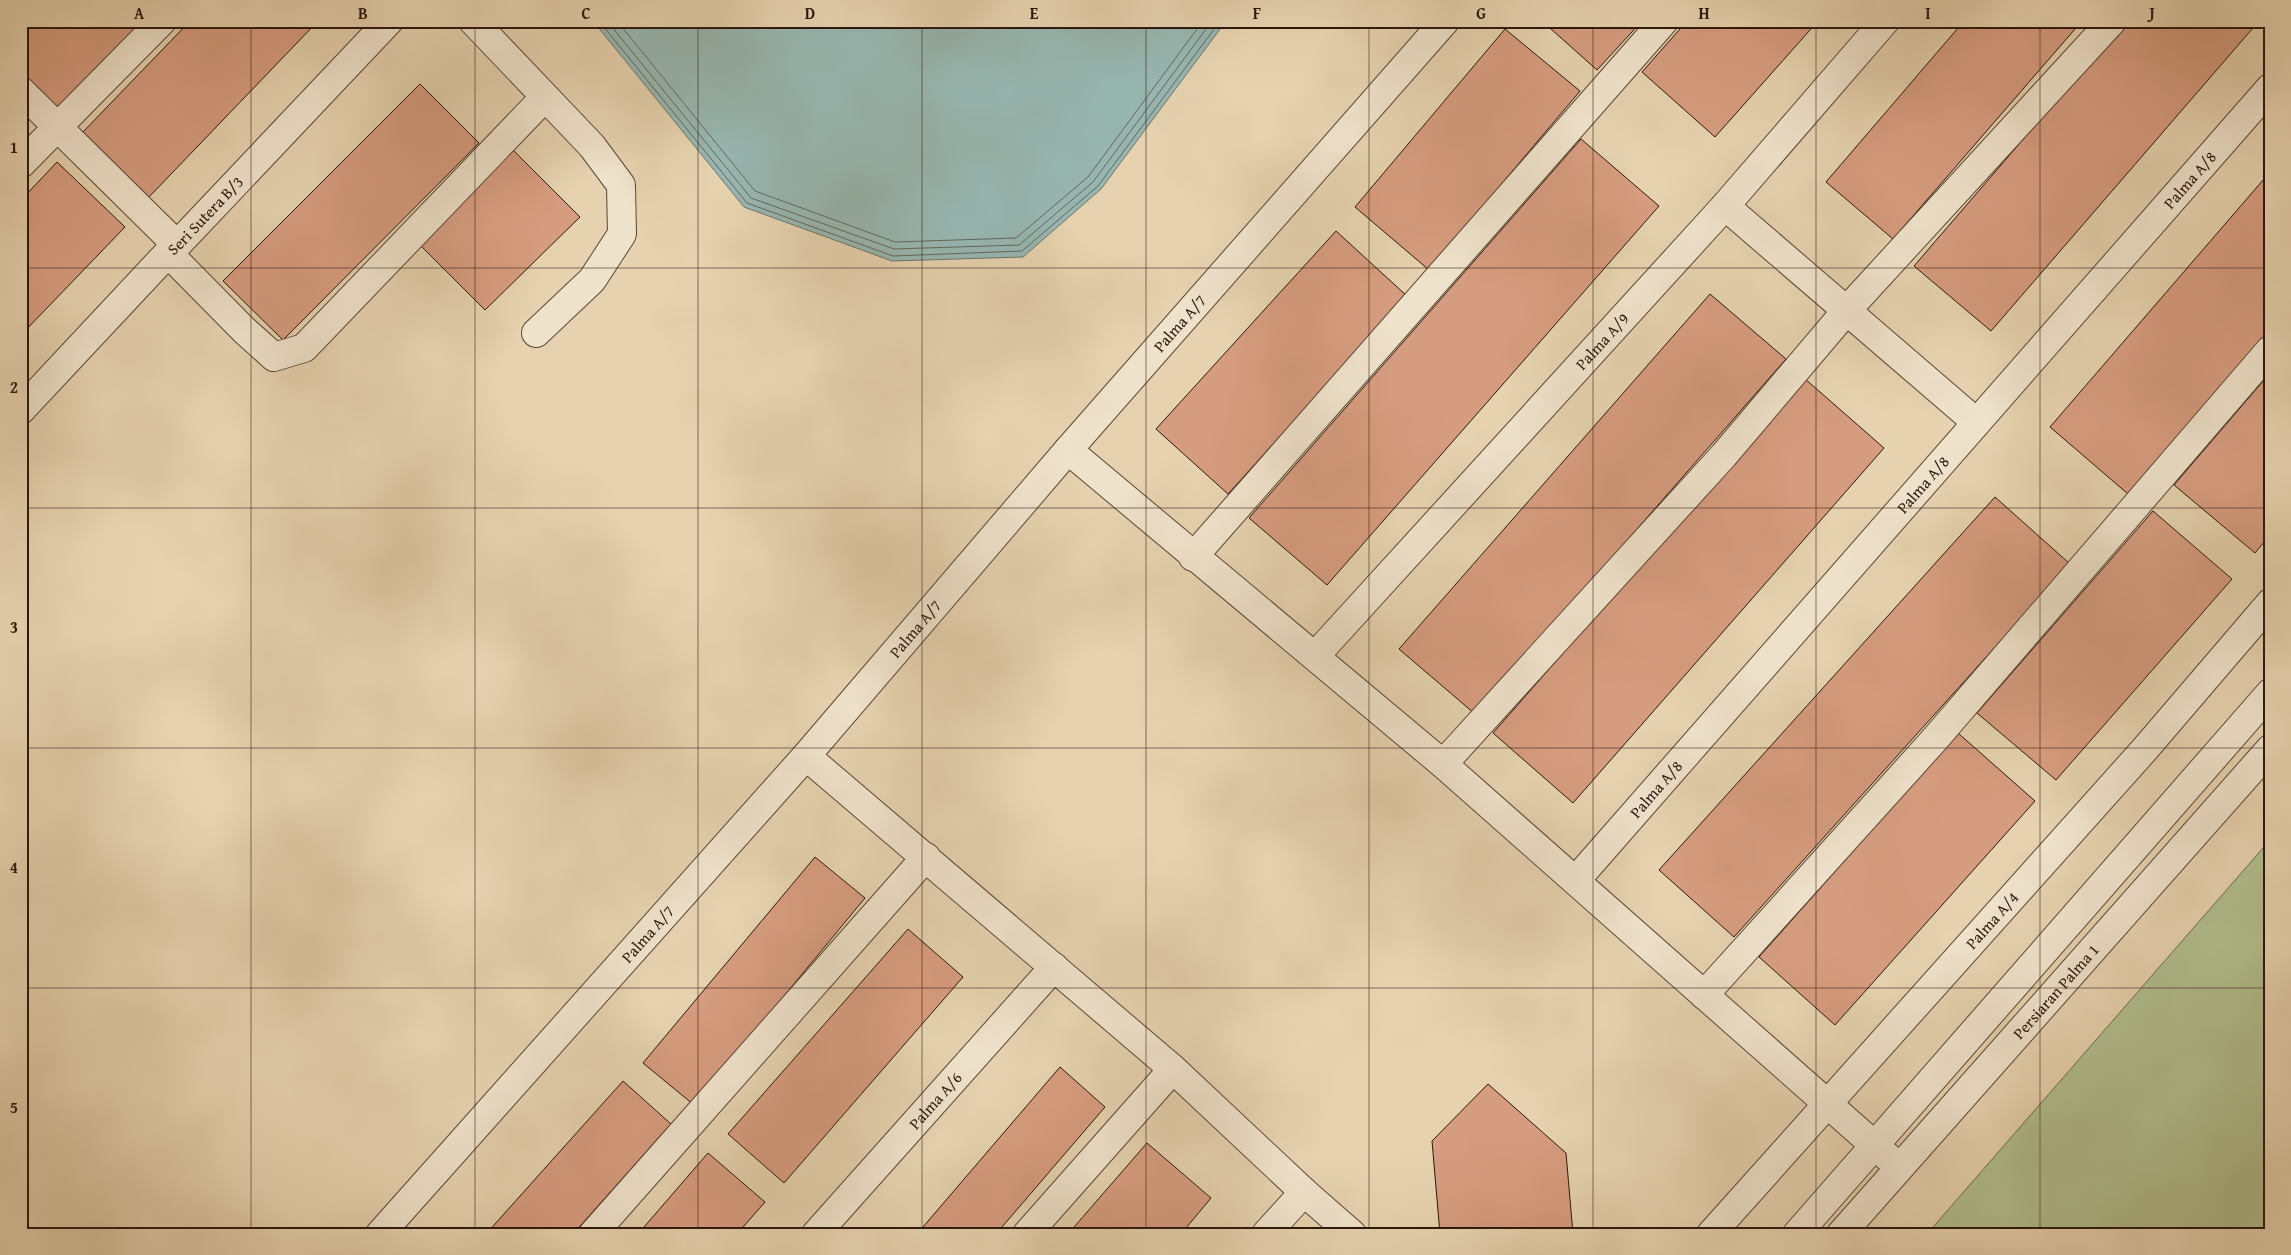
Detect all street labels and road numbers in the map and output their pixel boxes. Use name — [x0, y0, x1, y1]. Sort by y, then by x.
street label: Palma A/8 — [2158, 145, 2222, 214]
street label: Seri Sutera B/3 — [162, 170, 249, 261]
street label: Palma A/7 — [1147, 289, 1212, 357]
street label: Palma A/9 — [1570, 307, 1634, 375]
street label: Palma A/8 — [1891, 450, 1955, 519]
street label: Palma A/7 — [883, 594, 947, 663]
street label: Palma A/8 — [1624, 755, 1688, 823]
street label: Palma A/4 — [1960, 886, 2024, 954]
street label: Palma A/7 — [615, 900, 680, 968]
street label: Persiaran Palma 1 — [2007, 938, 2104, 1044]
street label: Palma A/6 — [903, 1066, 967, 1134]

